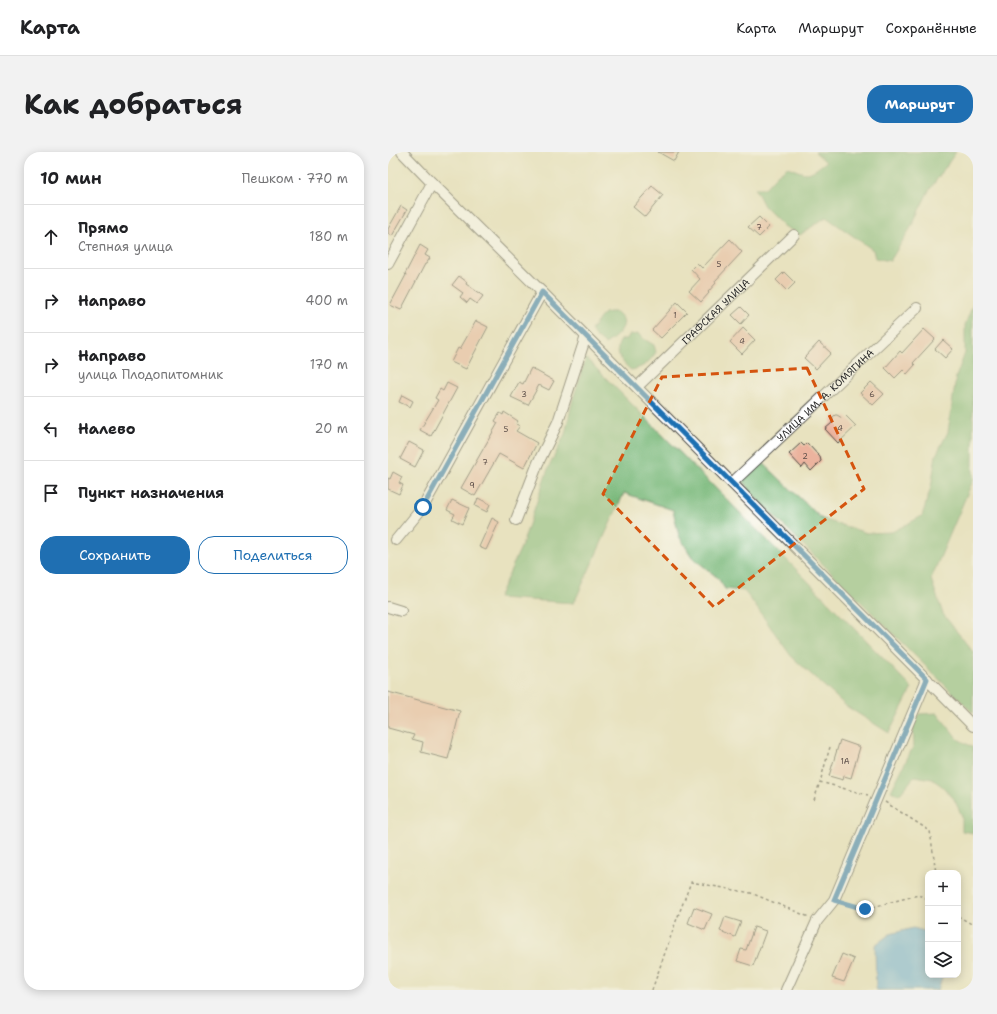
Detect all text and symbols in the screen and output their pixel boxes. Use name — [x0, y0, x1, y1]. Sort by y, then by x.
text: Карта — [20, 15, 80, 40]
text: Карта — [736, 19, 776, 37]
text: Маршрут — [798, 19, 864, 37]
text: Сохранённые — [886, 19, 977, 37]
text: Как добраться — [24, 85, 243, 123]
button: Маршрут — [867, 85, 973, 123]
text: 10 мин — [40, 167, 102, 189]
text: Пешком · 770 m — [242, 170, 348, 187]
text: Прямо — [78, 218, 128, 238]
house number: 7 — [756, 222, 762, 233]
icon: ahead — [40, 226, 62, 248]
text: 180 m — [309, 228, 348, 245]
text: Степная улица — [78, 238, 173, 255]
house number: 5 — [717, 259, 722, 270]
street label: ГРАФСКАЯ УЛИЦА — [679, 276, 752, 347]
icon: right — [40, 290, 62, 312]
text: Направо — [78, 291, 146, 311]
text: 400 m — [305, 292, 348, 309]
house number: 1 — [673, 310, 677, 321]
house number: 4 — [739, 336, 745, 347]
text: Направо — [78, 346, 146, 366]
street label: УЛИЦА ИМ. А. КОМЯГИНА — [774, 346, 877, 444]
icon: right — [40, 354, 62, 376]
text: 170 m — [310, 356, 348, 373]
text: улица Плодопитомник — [78, 366, 223, 383]
house number: 3 — [521, 389, 527, 400]
house number: 6 — [869, 389, 875, 400]
icon: left — [40, 418, 62, 440]
text: Налево — [78, 419, 136, 439]
text: 20 m — [315, 420, 348, 437]
house number: 4 — [837, 423, 843, 434]
house number: 5 — [504, 424, 509, 435]
house number: 2 — [802, 451, 808, 462]
house number: 7 — [482, 457, 488, 468]
house number: 9 — [469, 480, 475, 491]
icon: arrive — [40, 482, 62, 504]
text: Пункт назначения — [78, 483, 224, 503]
route start — [414, 498, 432, 516]
button: Сохранить — [40, 536, 190, 574]
button: Поделиться — [198, 536, 348, 574]
house number: 1А — [840, 756, 850, 767]
map controls — [925, 870, 961, 978]
button: + — [925, 870, 961, 906]
route end — [856, 900, 874, 918]
button: − — [925, 906, 961, 942]
button: layers — [925, 942, 961, 978]

